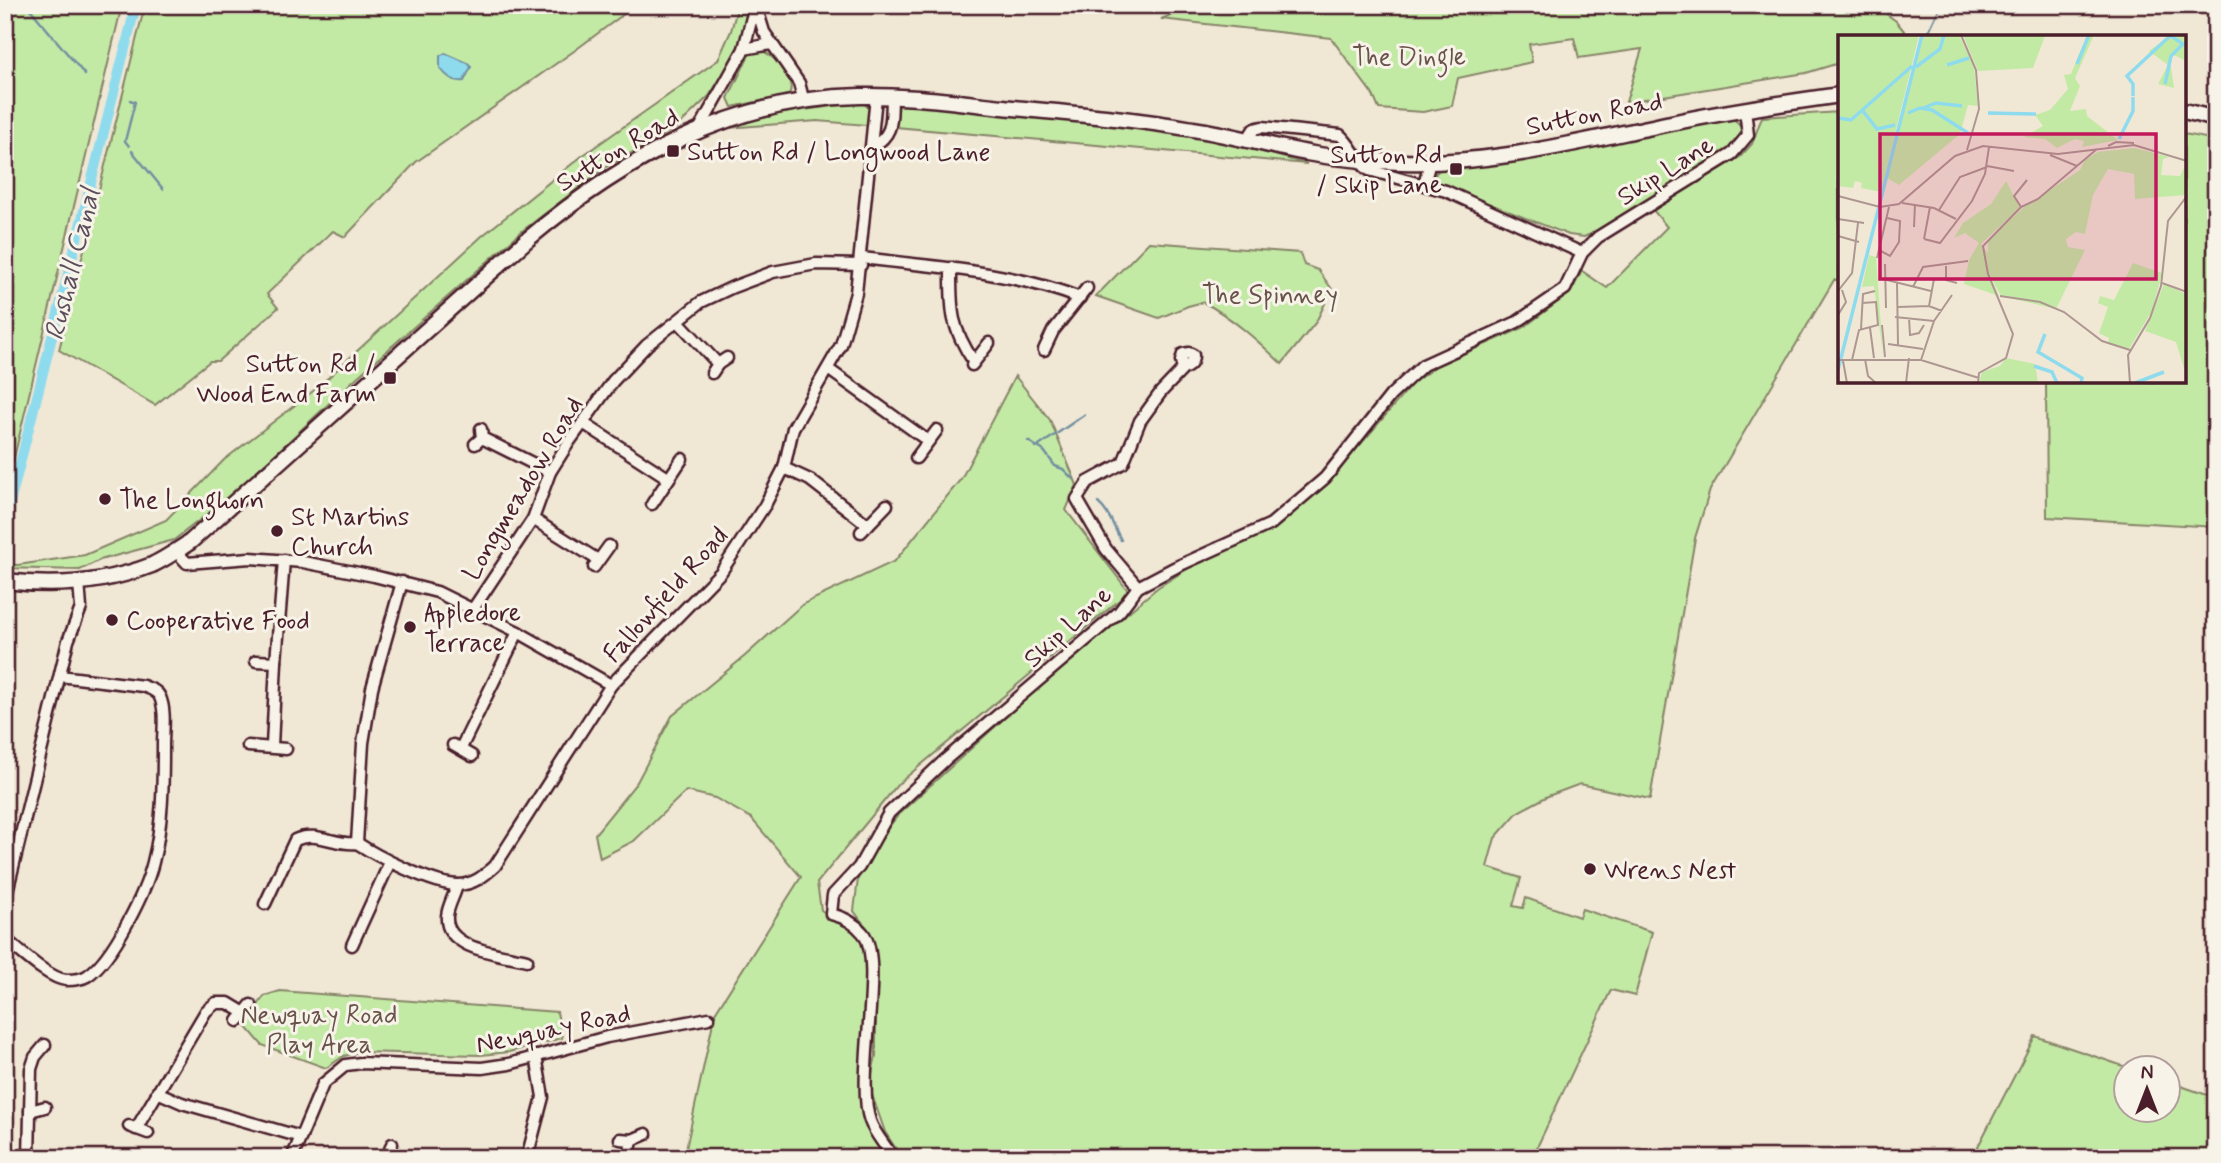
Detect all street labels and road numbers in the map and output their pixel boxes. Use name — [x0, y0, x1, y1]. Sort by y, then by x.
street label: Sutton Road — [1523, 85, 1665, 145]
street label: Sutton Road — [550, 101, 686, 201]
street label: Skip Lane — [1611, 129, 1721, 215]
street label: Longmeadow Road — [455, 391, 594, 588]
street label: Fallowfield Road — [596, 520, 737, 671]
street label: Skip Lane — [1017, 579, 1120, 676]
street label: Newquay Road — [473, 997, 634, 1063]

